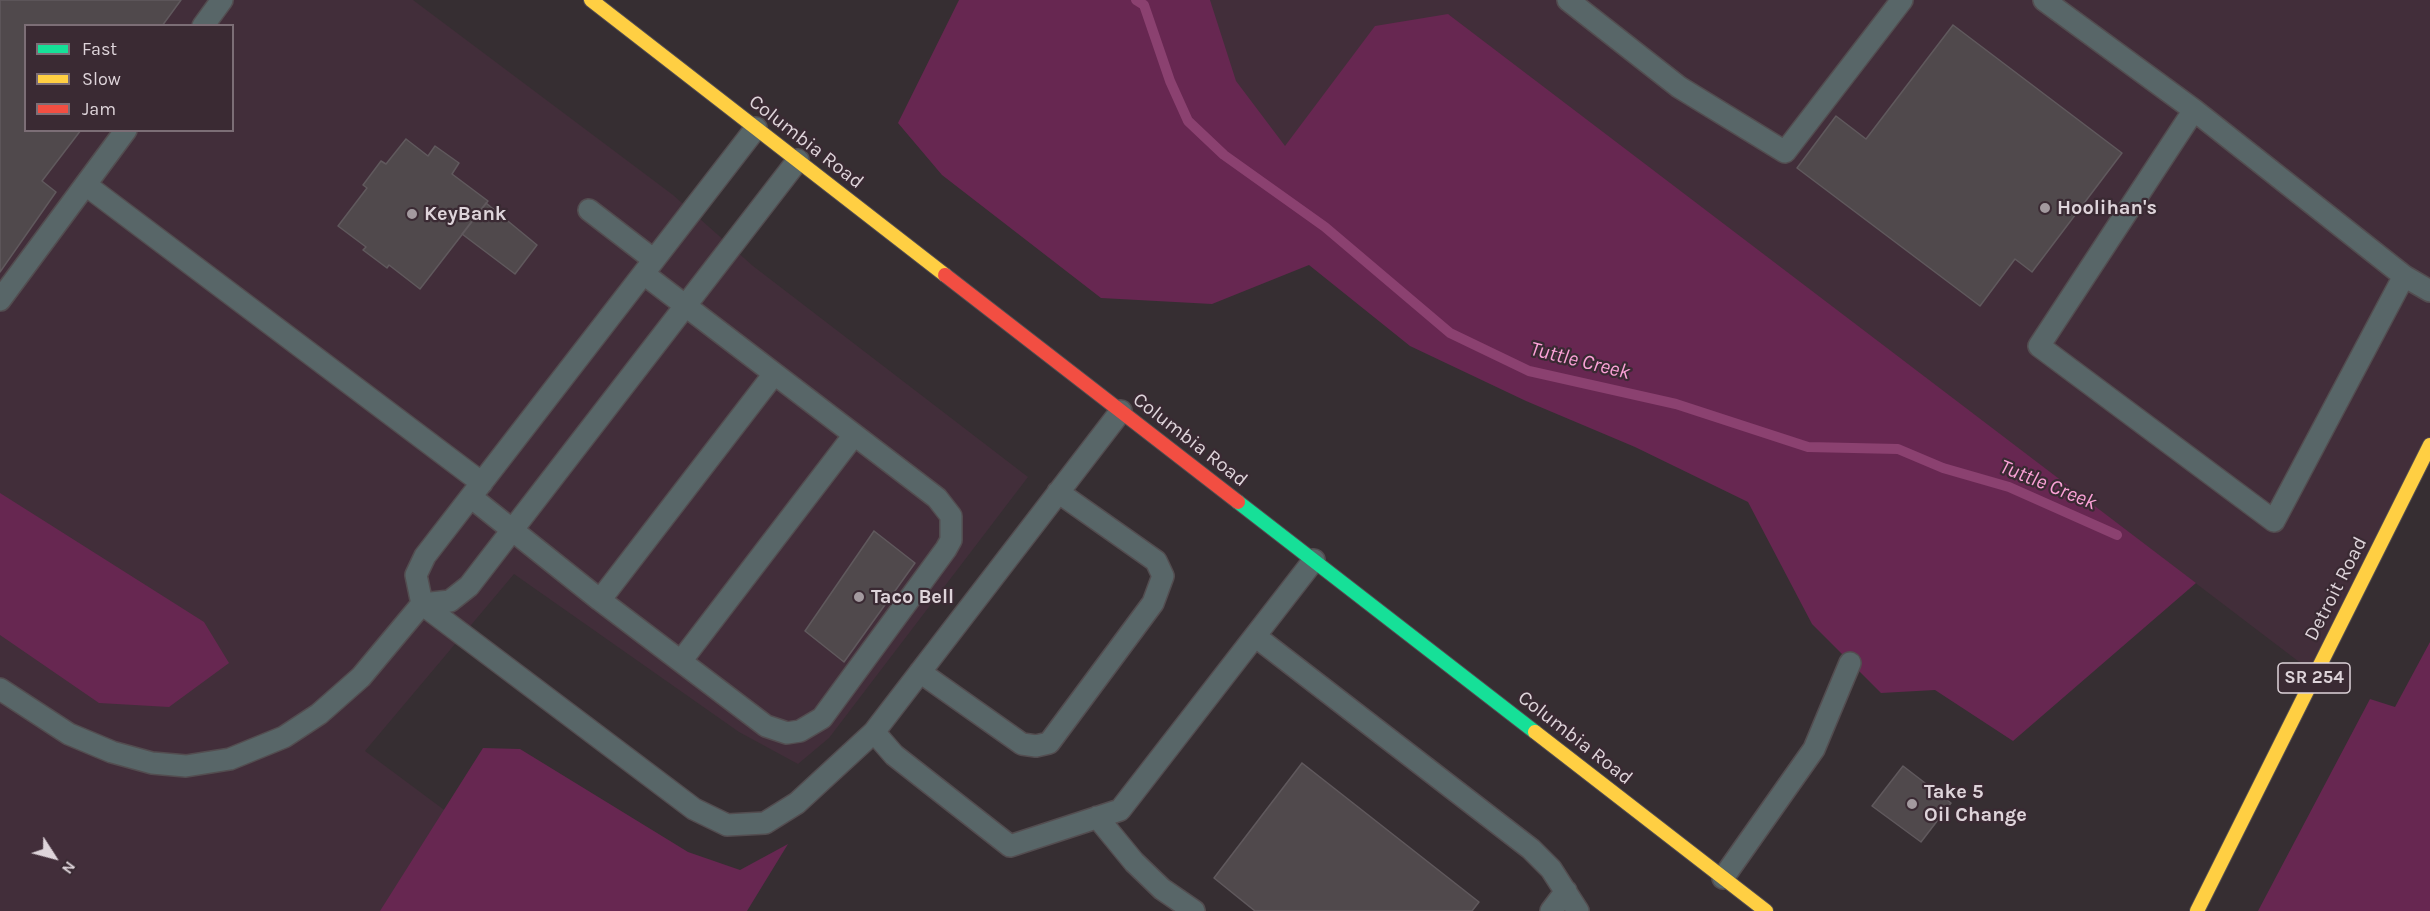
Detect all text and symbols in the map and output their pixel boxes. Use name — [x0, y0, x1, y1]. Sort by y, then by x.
legend — [24, 24, 234, 132]
text: Fast — [82, 38, 117, 60]
text: Slow — [82, 68, 121, 90]
street label: Columbia Road — [744, 90, 868, 194]
text: Jam — [82, 98, 116, 120]
place label: Hoolihan's — [2057, 196, 2157, 220]
marker: Hoolihan's — [2038, 201, 2052, 215]
place label: KeyBank — [424, 202, 507, 226]
marker: KeyBank — [405, 207, 419, 221]
water label: Tuttle Creek — [1527, 336, 1633, 386]
street label: Columbia Road — [1128, 388, 1252, 492]
water label: Tuttle Creek — [1996, 454, 2100, 516]
street label: Detroit Road — [2300, 533, 2372, 645]
place label: Taco Bell — [871, 585, 954, 609]
marker: Taco Bell — [852, 590, 866, 604]
road number: SR 254 — [2278, 663, 2350, 693]
street label: Columbia Road — [1513, 686, 1637, 790]
place label: Take 5 Oil Change — [1924, 780, 2027, 827]
marker: Take 5 Oil Change — [1905, 797, 1919, 811]
north arrow — [24, 827, 84, 887]
text: N — [58, 858, 80, 878]

